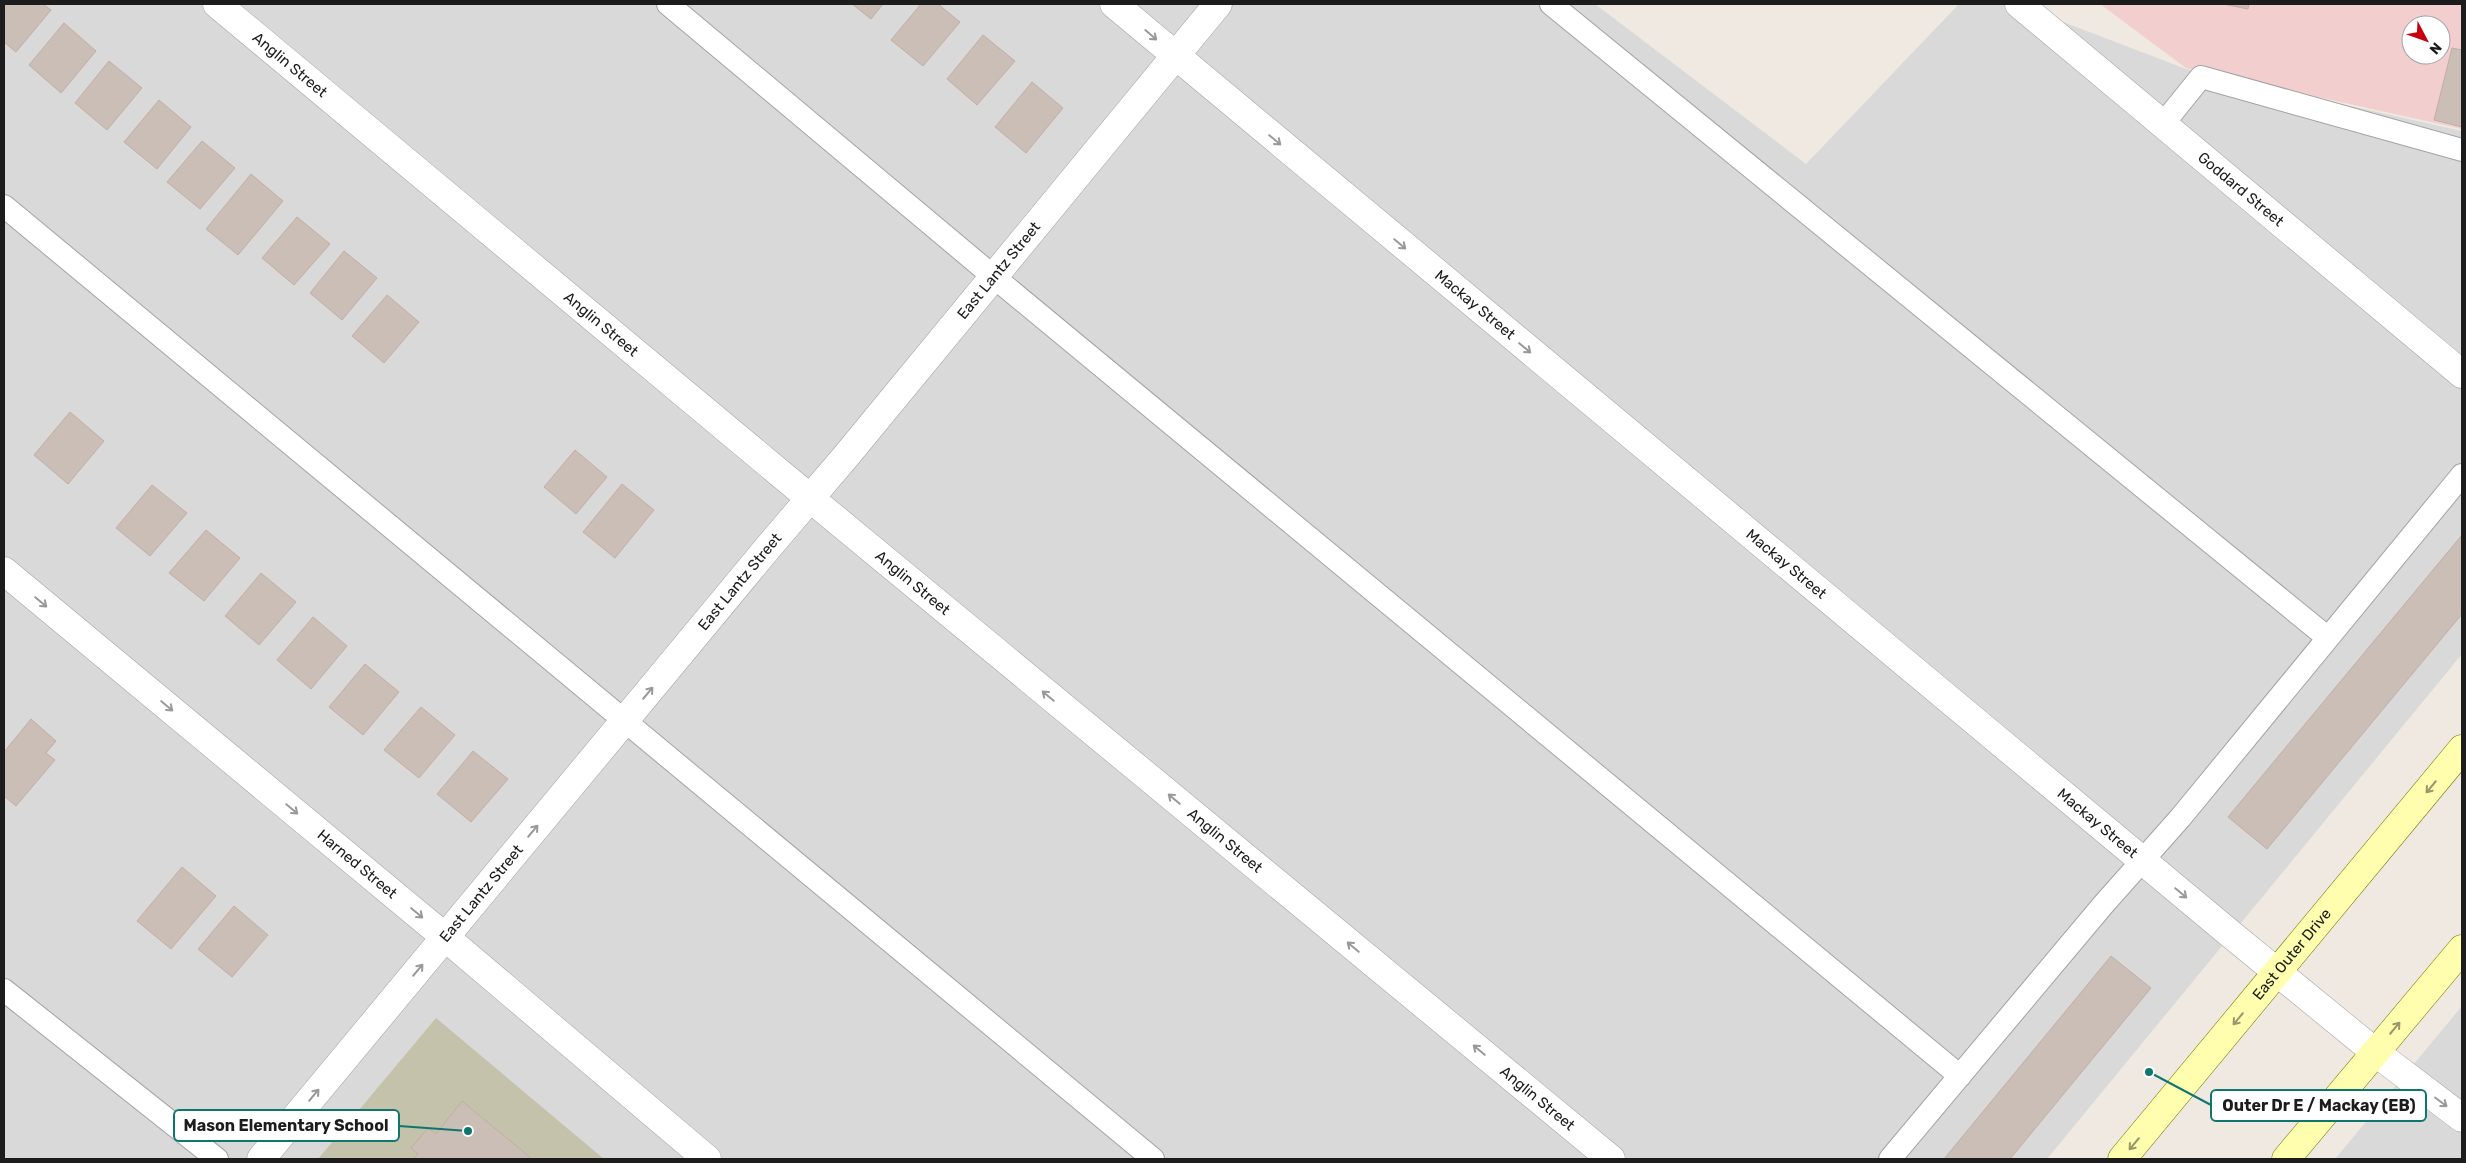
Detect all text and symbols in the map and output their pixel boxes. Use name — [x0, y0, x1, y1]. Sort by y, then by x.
north arrow — [2401, 15, 2451, 65]
street label: Anglin Street — [249, 29, 331, 101]
one-way arrow — [1144, 30, 1157, 41]
text: N — [2426, 39, 2445, 58]
one-way arrow — [1268, 134, 1281, 145]
street label: Goddard Street — [2194, 148, 2288, 230]
street label: East Lantz Street — [953, 218, 1044, 323]
one-way arrow — [1393, 238, 1406, 249]
street label: Mackay Street — [1431, 266, 1519, 344]
street label: Anglin Street — [560, 288, 642, 360]
one-way arrow — [1518, 342, 1531, 353]
street label: Mackay Street — [1742, 525, 1830, 603]
street label: East Lantz Street — [694, 529, 785, 634]
street label: Anglin Street — [872, 547, 954, 619]
one-way arrow — [35, 597, 48, 608]
one-way arrow — [642, 686, 653, 699]
one-way arrow — [1042, 690, 1055, 701]
one-way arrow — [160, 700, 173, 711]
one-way arrow — [2426, 780, 2437, 793]
street label: Mackay Street — [2054, 785, 2142, 862]
one-way arrow — [1168, 793, 1181, 804]
one-way arrow — [285, 804, 298, 815]
street label: Anglin Street — [1184, 804, 1266, 877]
one-way arrow — [527, 825, 538, 838]
street label: Harned Street — [314, 826, 401, 903]
street label: East Lantz Street — [436, 841, 527, 946]
one-way arrow — [2174, 887, 2187, 898]
street label: East Outer Drive — [2249, 905, 2335, 1004]
one-way arrow — [410, 908, 423, 919]
one-way arrow — [1347, 941, 1360, 952]
one-way arrow — [412, 963, 424, 976]
one-way arrow — [2232, 1013, 2244, 1026]
one-way arrow — [2390, 1021, 2401, 1034]
one-way arrow — [1472, 1045, 1485, 1056]
street label: Anglin Street — [1496, 1062, 1579, 1135]
one-way arrow — [309, 1088, 320, 1101]
callout: Outer Dr E / Mackay (EB) — [2211, 1090, 2426, 1121]
text: Outer Dr E / Mackay (EB) — [2222, 1096, 2416, 1115]
one-way arrow — [2434, 1097, 2447, 1108]
callout: Mason Elementary School — [174, 1110, 399, 1141]
text: Mason Elementary School — [184, 1116, 388, 1135]
one-way arrow — [2128, 1138, 2140, 1151]

